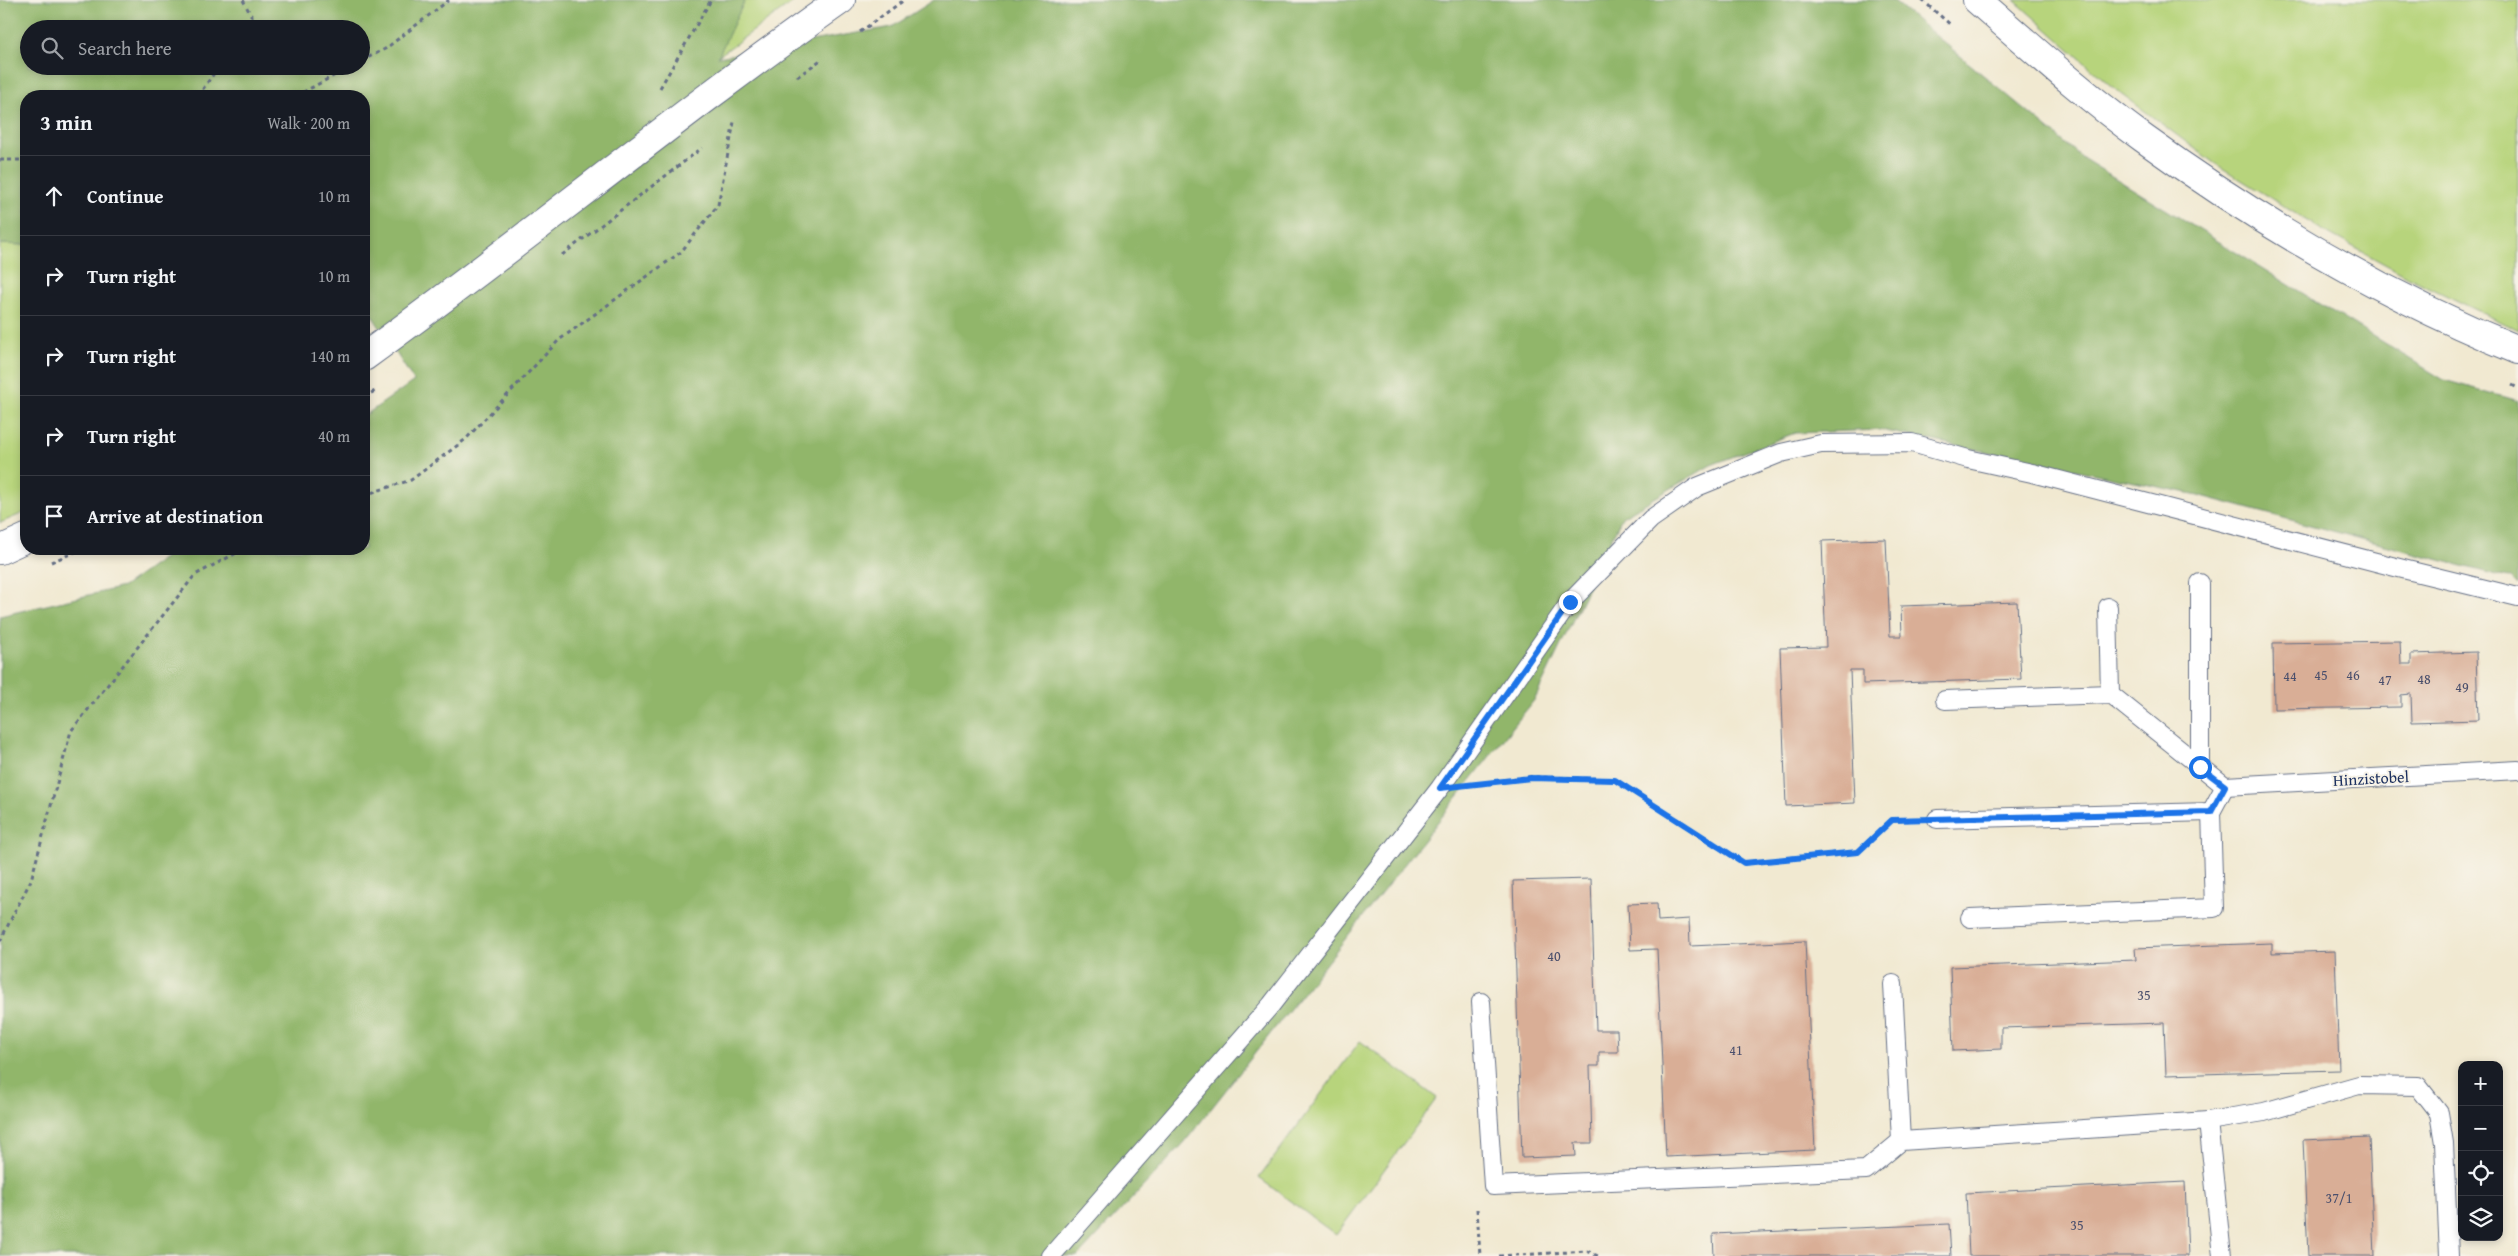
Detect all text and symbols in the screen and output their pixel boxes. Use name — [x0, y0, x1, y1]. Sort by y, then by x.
search box — [20, 20, 370, 75]
icon: search — [38, 34, 66, 62]
text: Search here — [78, 34, 172, 62]
text: 3 min — [40, 107, 92, 138]
text: Walk · 200 m — [267, 111, 350, 135]
icon: ahead — [40, 182, 68, 210]
text: Continue — [87, 182, 164, 210]
text: 10 m — [318, 184, 350, 208]
icon: right — [40, 262, 68, 290]
text: Turn right — [87, 262, 176, 290]
text: 10 m — [318, 264, 350, 288]
icon: right — [40, 342, 68, 370]
text: Turn right — [87, 342, 176, 370]
text: 140 m — [310, 344, 350, 368]
icon: right — [40, 422, 68, 450]
text: Turn right — [87, 422, 176, 450]
text: 40 m — [318, 424, 350, 448]
icon: arrive — [40, 502, 68, 530]
text: Arrive at destination — [87, 502, 263, 530]
route end — [1559, 591, 1582, 614]
house number: 45 — [2314, 665, 2328, 685]
house number: 46 — [2346, 665, 2360, 685]
house number: 44 — [2283, 666, 2297, 686]
house number: 48 — [2417, 669, 2431, 689]
house number: 47 — [2378, 670, 2392, 690]
house number: 49 — [2455, 677, 2469, 697]
route start — [2189, 756, 2212, 779]
street label: Hinzistobel — [2332, 764, 2410, 792]
house number: 40 — [1547, 946, 1561, 966]
house number: 35 — [2137, 985, 2151, 1005]
house number: 41 — [1729, 1040, 1743, 1060]
map controls — [2458, 1061, 2503, 1241]
button: + — [2458, 1061, 2503, 1106]
button: − — [2458, 1106, 2503, 1151]
button: locate — [2458, 1151, 2503, 1196]
house number: 37/1 — [2326, 1188, 2352, 1208]
button: layers — [2458, 1196, 2503, 1241]
house number: 35 — [2070, 1215, 2084, 1235]

